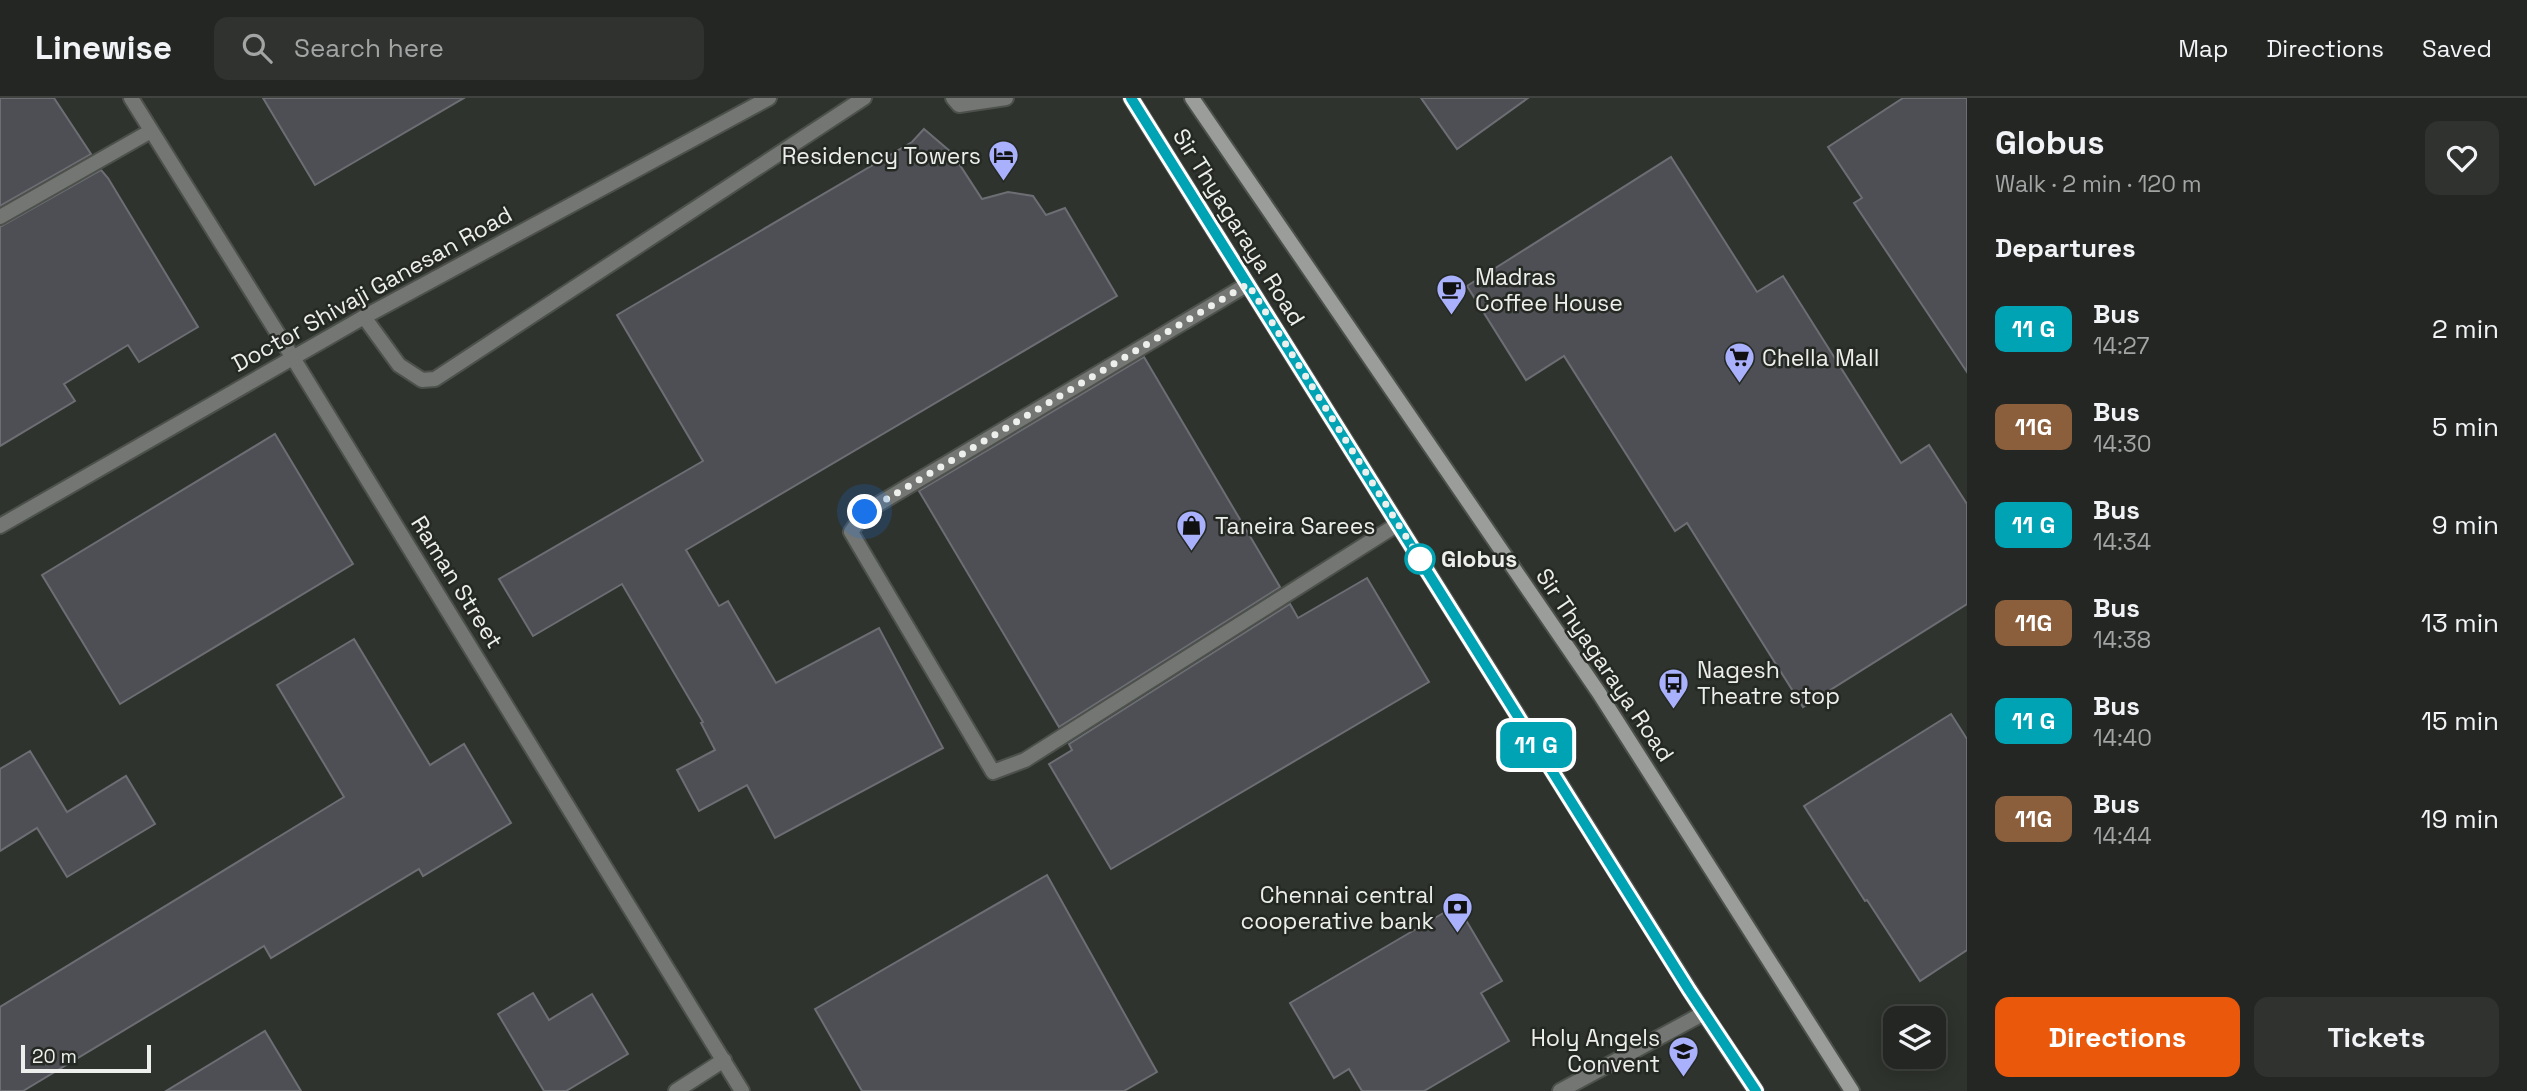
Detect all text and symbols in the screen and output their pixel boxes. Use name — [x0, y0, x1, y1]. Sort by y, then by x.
search box — [214, 17, 704, 80]
text: Linewise — [35, 27, 172, 69]
icon: search — [238, 29, 276, 67]
text: Search here — [294, 31, 444, 65]
text: Map — [2178, 33, 2228, 64]
text: Directions — [2266, 33, 2384, 64]
text: Saved — [2422, 33, 2492, 64]
button: heart — [2425, 121, 2499, 195]
text: Globus — [1995, 122, 2105, 164]
street label: Sir Thyagaraya Road — [1166, 123, 1312, 331]
hotel icon: Residency Towers — [987, 139, 1021, 183]
place label: Residency Towers — [782, 141, 981, 171]
text: Walk · 2 min · 120 m — [1995, 169, 2202, 199]
street label: Doctor Shivaji Ganesan Road — [227, 199, 517, 379]
text: Departures — [1995, 231, 2136, 265]
place label: Madras Coffee House — [1475, 262, 1623, 318]
cafe icon: Madras Coffee House — [1435, 273, 1469, 317]
text: Bus — [2093, 297, 2140, 331]
text: 2 min — [2432, 312, 2499, 346]
text: 11 G — [2012, 313, 2055, 344]
text: 14:27 — [2093, 331, 2149, 361]
supermarket icon: Chella Mall — [1722, 341, 1756, 385]
place label: Chella Mall — [1762, 343, 1879, 373]
text: Bus — [2093, 395, 2140, 429]
text: 5 min — [2432, 410, 2499, 444]
text: 11G — [2015, 411, 2052, 442]
text: 14:30 — [2093, 429, 2151, 459]
text: Bus — [2093, 493, 2140, 527]
your location — [847, 494, 882, 529]
text: 9 min — [2432, 508, 2499, 542]
shop icon: Taneira Sarees — [1175, 509, 1209, 553]
text: 11 G — [2012, 509, 2055, 540]
street label: Raman Street — [404, 510, 510, 654]
place label: Taneira Sarees — [1215, 511, 1375, 541]
text: 14:34 — [2093, 527, 2151, 557]
marker: Globus — [1405, 544, 1435, 574]
place label: Globus — [1441, 544, 1517, 574]
street label: Sir Thyagaraya Road — [1529, 563, 1681, 767]
text: Bus — [2093, 591, 2140, 625]
text: 13 min — [2421, 606, 2499, 640]
text: 11G — [2015, 607, 2052, 638]
text: 14:38 — [2093, 625, 2151, 655]
place label: Nagesh Theatre stop — [1697, 655, 1840, 711]
bus stop icon: Nagesh Theatre stop — [1657, 666, 1691, 710]
text: Bus — [2093, 689, 2140, 723]
text: 15 min — [2421, 704, 2499, 738]
text: 11 G — [2012, 705, 2055, 736]
line badge: 11 G — [1487, 722, 1585, 768]
text: 14:40 — [2093, 723, 2152, 753]
text: 11 G — [1514, 729, 1558, 760]
text: Bus — [2093, 787, 2140, 821]
text: 19 min — [2421, 802, 2499, 836]
text: 11G — [2015, 803, 2052, 834]
text: 14:44 — [2093, 821, 2152, 851]
place label: Chennai central cooperative bank — [1240, 880, 1434, 936]
bank icon: Chennai central cooperative bank — [1440, 891, 1474, 935]
button: Directions — [1995, 997, 2240, 1077]
button: Tickets — [2254, 997, 2499, 1077]
map controls — [1883, 1006, 1946, 1069]
button: layers — [1883, 1006, 1946, 1069]
place label: Holy Angels Convent — [1531, 1023, 1660, 1079]
school or university icon: Holy Angels Convent — [1666, 1034, 1700, 1078]
scale bar — [21, 1042, 150, 1074]
text: 20 m — [32, 1044, 77, 1069]

